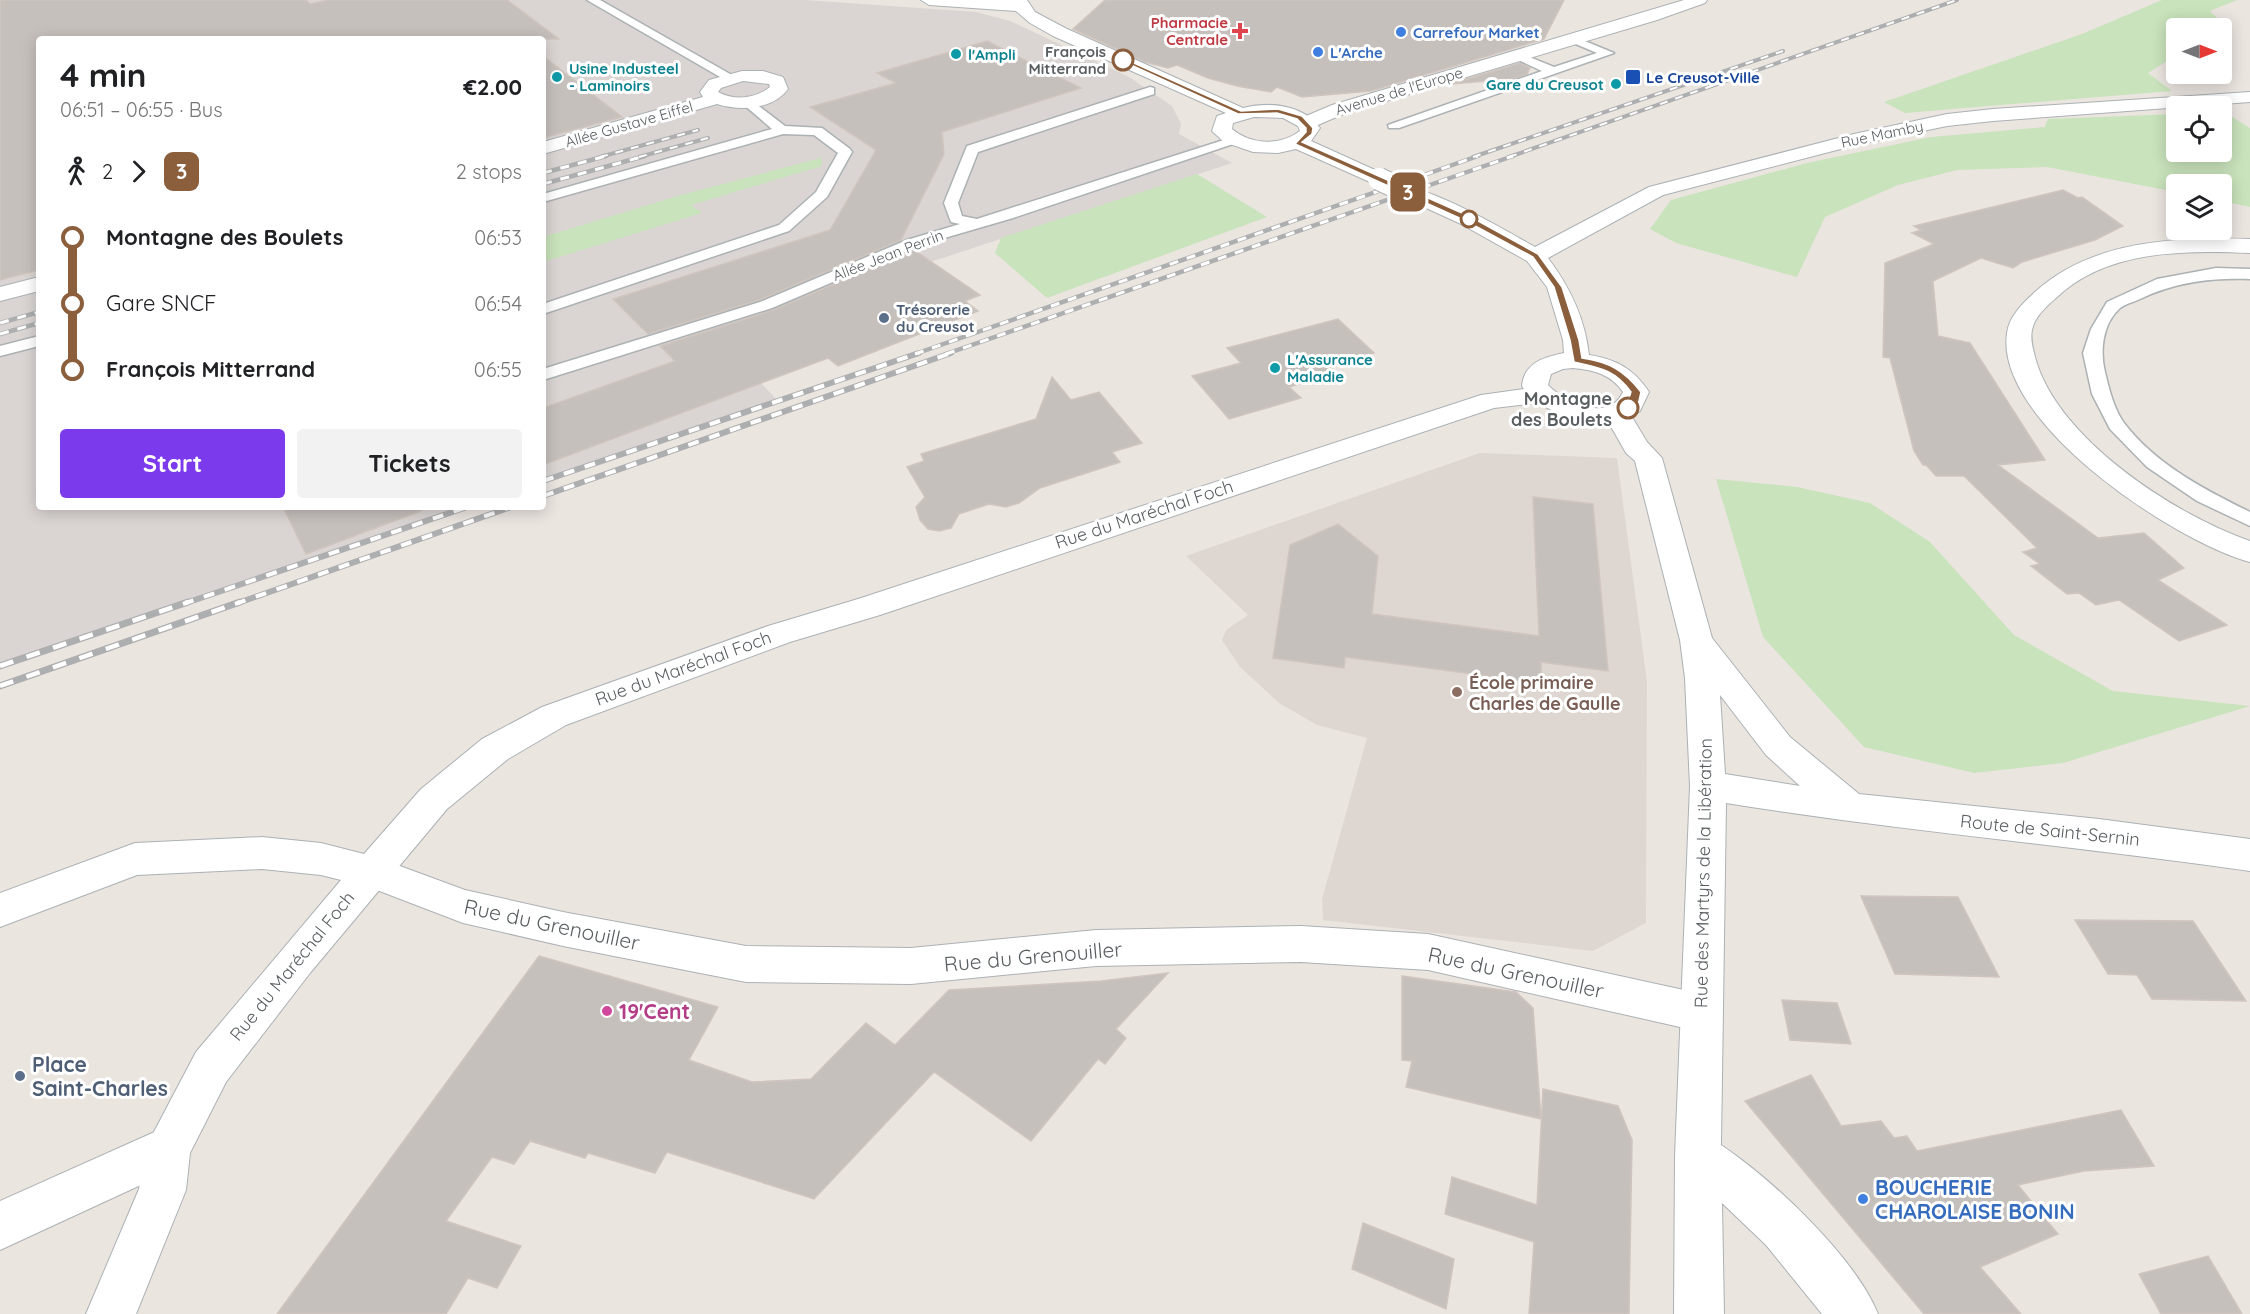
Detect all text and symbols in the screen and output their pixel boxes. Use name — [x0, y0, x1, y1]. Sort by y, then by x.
place label: Pharmacie Centrale — [1151, 13, 1228, 49]
north arrow — [2166, 18, 2232, 84]
map controls — [2166, 18, 2232, 240]
place label: Carrefour Market — [1413, 23, 1540, 42]
marker: Pharmacie Centrale — [1233, 24, 1247, 38]
marker: Carrefour Market — [1394, 25, 1408, 39]
place label: François Mitterrand — [1029, 42, 1106, 78]
place label: L'Arche — [1330, 43, 1383, 62]
place label: l'Ampli — [968, 45, 1016, 64]
marker: L'Arche — [1311, 45, 1325, 59]
marker: l'Ampli — [949, 47, 963, 61]
marker: François Mitterrand — [1112, 49, 1134, 71]
text: 4 min — [60, 54, 147, 95]
place label: Usine Industeel - Laminoirs — [569, 59, 679, 95]
street label: Avenue de l'Europe — [1333, 63, 1465, 119]
marker: Le Creusot-Ville — [1624, 68, 1642, 86]
place label: Le Creusot-Ville — [1646, 68, 1760, 87]
marker: Usine Industeel - Laminoirs — [550, 70, 564, 84]
text: €2.00 — [463, 73, 522, 101]
place label: Gare du Creusot — [1486, 75, 1604, 94]
marker: Gare du Creusot — [1609, 77, 1623, 91]
button: locate — [2166, 96, 2232, 162]
text: 06:51 – 06:55 · Bus — [60, 97, 223, 122]
street label: Allée Gustave Eiffel — [563, 97, 695, 151]
street label: Rue Mamby — [1839, 116, 1925, 152]
icon: walk — [60, 155, 93, 188]
icon: forward — [122, 155, 155, 188]
text: 3 — [176, 158, 187, 184]
text: 2 — [102, 159, 113, 184]
text: 2 stops — [456, 159, 522, 184]
line badge: 3 — [1388, 172, 1428, 212]
button: layers — [2166, 174, 2232, 240]
text: 3 — [1402, 179, 1414, 205]
unlabelled marker — [1460, 210, 1478, 228]
text: Montagne des Boulets — [106, 223, 343, 251]
text: 06:53 — [474, 225, 522, 250]
street label: Allée Jean Perrin — [830, 225, 946, 285]
text: Gare SNCF — [106, 289, 217, 317]
text: 06:54 — [474, 291, 522, 316]
place label: Trésorerie du Creusot — [896, 300, 975, 336]
marker: Trésorerie du Creusot — [877, 311, 891, 325]
place label: L'Assurance Maladie — [1287, 350, 1373, 386]
text: François Mitterrand — [106, 355, 315, 383]
text: 06:55 — [474, 357, 522, 382]
marker: L'Assurance Maladie — [1268, 361, 1282, 375]
place label: Montagne des Boulets — [1511, 387, 1612, 431]
marker: Montagne des Boulets — [1617, 397, 1639, 419]
button: Start — [60, 429, 285, 498]
button: Tickets — [297, 429, 522, 498]
street label: Rue du Maréchal Foch — [1052, 474, 1236, 554]
street label: Rue du Maréchal Foch — [592, 625, 774, 711]
place label: École primaire Charles de Gaulle — [1469, 671, 1621, 715]
marker: École primaire Charles de Gaulle — [1450, 685, 1464, 699]
street label: Rue des Martyrs de la Libération — [1689, 738, 1717, 1008]
street label: Route de Saint-Sernin — [1959, 809, 2141, 851]
street label: Rue du Maréchal Foch — [225, 887, 359, 1045]
street label: Rue du Grenouiller — [462, 893, 642, 955]
street label: Rue du Grenouiller — [943, 935, 1123, 977]
street label: Rue du Grenouiller — [1426, 941, 1606, 1003]
place label: 19'Cent — [619, 998, 690, 1024]
marker: 19'Cent — [600, 1004, 614, 1018]
place label: Place Saint-Charles — [32, 1051, 168, 1101]
marker: Place Saint-Charles — [13, 1069, 27, 1083]
place label: BOUCHERIE CHAROLAISE BONIN — [1875, 1174, 2075, 1224]
marker: BOUCHERIE CHAROLAISE BONIN — [1856, 1192, 1870, 1206]

